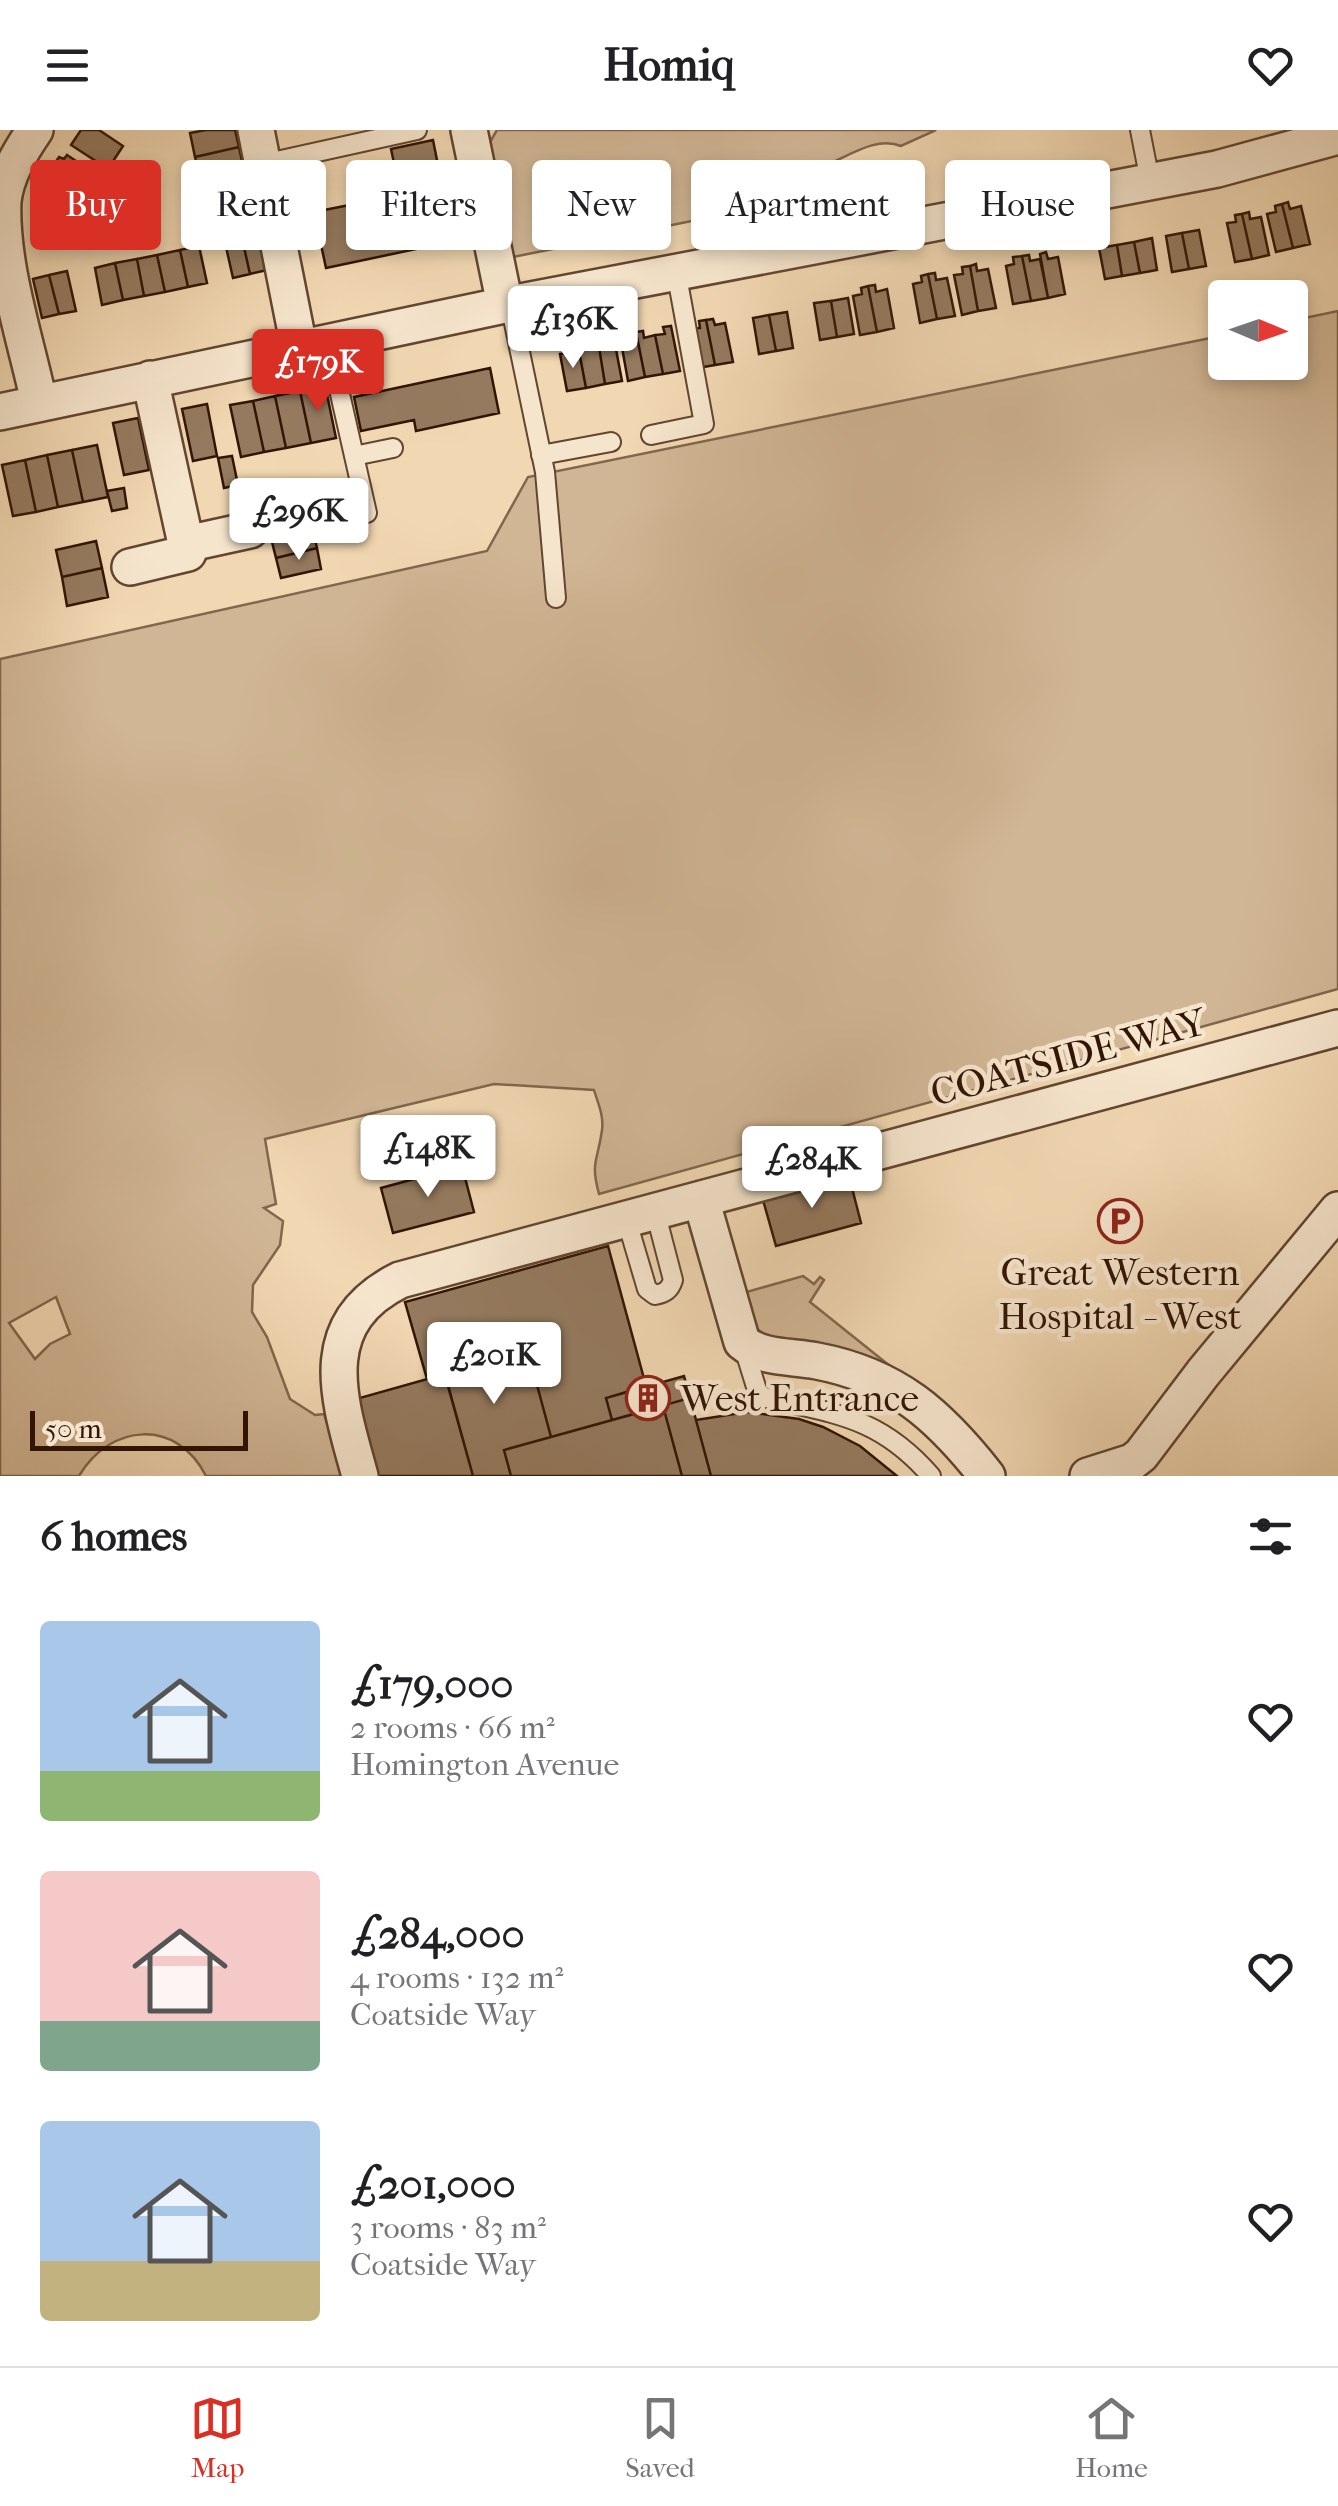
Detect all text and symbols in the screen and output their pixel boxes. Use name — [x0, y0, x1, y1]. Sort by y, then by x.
icon: menu — [40, 38, 95, 93]
icon: heart — [1243, 38, 1298, 93]
text: Homiq — [603, 39, 735, 92]
chip: Buy — [30, 160, 161, 250]
chip: Rent — [181, 160, 326, 250]
chip: Filters — [346, 160, 512, 250]
chip: New — [532, 160, 671, 250]
chip: Apartment — [691, 160, 925, 250]
chip: House — [945, 160, 1110, 250]
north arrow — [1208, 280, 1308, 380]
map controls — [1208, 280, 1308, 380]
pin: £136K — [503, 286, 643, 371]
text: £136K — [530, 300, 616, 337]
pin: £179K — [248, 329, 388, 414]
text: £179K — [274, 343, 362, 380]
pin: £296K — [229, 478, 369, 563]
text: £296K — [251, 492, 347, 529]
street label: COATSIDE WAY — [926, 999, 1212, 1116]
pin: £148K — [358, 1115, 498, 1200]
pin: £284K — [742, 1126, 882, 1211]
text: £148K — [383, 1129, 474, 1166]
text: £284K — [764, 1140, 860, 1177]
parking icon: Great Western Hospital - West — [1097, 1198, 1143, 1244]
place label: Great Western Hospital - West — [998, 1250, 1242, 1339]
pin: £201K — [424, 1322, 564, 1407]
text: £201K — [449, 1336, 539, 1373]
building icon: West Entrance — [625, 1375, 671, 1421]
place label: West Entrance — [679, 1376, 919, 1421]
scale bar — [30, 1406, 248, 1450]
text: 50 m — [45, 1412, 102, 1445]
icon: filters — [1243, 1509, 1298, 1564]
text: 6 homes — [40, 1512, 187, 1561]
text: £179,000 — [350, 1660, 514, 1709]
icon: home — [120, 1661, 240, 1781]
icon: heart — [1243, 1694, 1298, 1749]
text: 2 rooms · 66 m² — [350, 1709, 555, 1746]
text: Homington Avenue — [350, 1746, 619, 1783]
text: £284,000 — [350, 1910, 525, 1959]
icon: home — [120, 1911, 240, 2031]
icon: heart — [1243, 1944, 1298, 1999]
text: 4 rooms · 132 m² — [350, 1959, 564, 1996]
text: Coatside Way — [350, 1996, 536, 2033]
text: £201,000 — [350, 2160, 516, 2209]
icon: home — [120, 2161, 240, 2281]
icon: heart — [1243, 2194, 1298, 2249]
text: 3 rooms · 83 m² — [350, 2209, 546, 2246]
text: Coatside Way — [350, 2246, 536, 2283]
tab: Map — [190, 2391, 245, 2484]
tab: Saved — [625, 2391, 695, 2484]
tab: Home — [1075, 2391, 1148, 2484]

